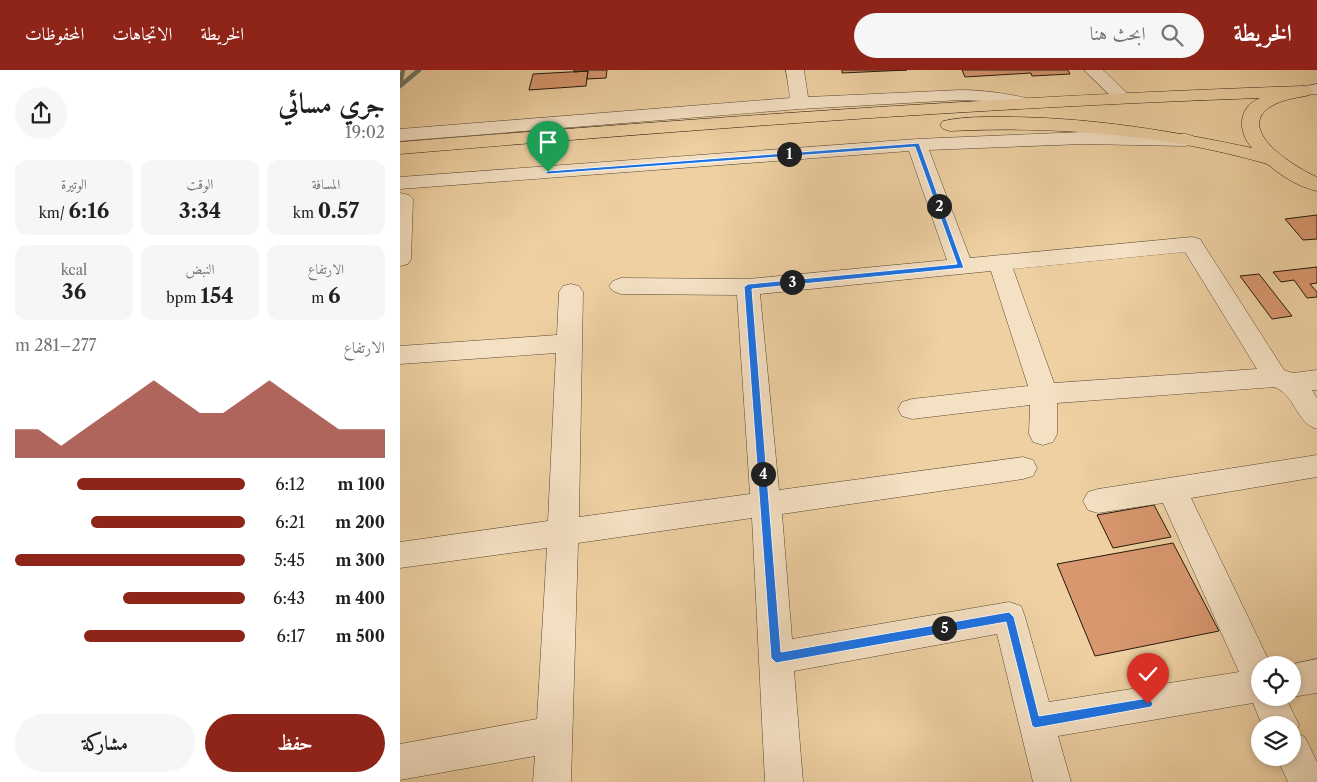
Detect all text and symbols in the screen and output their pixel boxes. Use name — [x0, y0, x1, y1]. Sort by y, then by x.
search box — [854, 13, 1204, 58]
text: الخريطة — [1234, 18, 1292, 47]
icon: search — [1158, 21, 1186, 49]
text: ابحث هنا — [1090, 22, 1146, 45]
text: المحفوظات — [25, 23, 84, 45]
text: الاتجاهات — [112, 23, 172, 45]
text: الخريطة — [200, 23, 244, 45]
text: جري مسائي — [278, 86, 385, 120]
button: share — [15, 87, 67, 139]
pin — [527, 121, 569, 172]
text: 19:02 — [345, 122, 385, 142]
icon: arrive — [534, 128, 562, 156]
pin: 1 — [776, 142, 802, 166]
text: 1 — [786, 145, 793, 163]
text: الوتيرة — [61, 175, 87, 193]
text: الوقت — [187, 175, 213, 193]
text: المسافة — [312, 175, 340, 193]
pin: 2 — [926, 194, 952, 218]
text: 2 — [935, 197, 944, 215]
text: 6:16 — [69, 198, 109, 223]
text: 3:34 — [179, 198, 221, 223]
text: 0.57 — [318, 198, 359, 223]
text: /km — [39, 204, 69, 222]
text: km — [293, 204, 318, 222]
text: النبض — [186, 260, 214, 278]
text: الارتفاع — [308, 260, 344, 278]
text: kcal — [61, 261, 87, 279]
pin: 3 — [780, 270, 804, 294]
text: 3 — [789, 273, 796, 291]
text: 36 — [62, 279, 86, 304]
text: 154 — [200, 283, 234, 308]
text: 6 — [328, 283, 341, 308]
text: bpm — [166, 289, 200, 307]
text: m — [311, 289, 328, 307]
text: 277–281 m — [15, 335, 96, 355]
text: الارتفاع — [343, 337, 385, 357]
pin: 4 — [750, 462, 776, 486]
text: 4 — [759, 465, 768, 483]
text: 6:12 — [275, 474, 305, 494]
text: 100 m — [338, 474, 385, 494]
text: 6:21 — [275, 512, 305, 532]
text: 200 m — [335, 512, 385, 532]
text: 5:45 — [274, 550, 305, 570]
text: 300 m — [336, 550, 385, 570]
text: 6:43 — [273, 588, 305, 608]
text: 400 m — [335, 588, 385, 608]
pin: 5 — [932, 616, 956, 640]
text: 5 — [941, 619, 948, 637]
text: 6:17 — [277, 626, 305, 646]
text: 500 m — [336, 626, 385, 646]
pin — [1127, 653, 1169, 704]
map controls — [1251, 656, 1301, 766]
button: locate — [1251, 656, 1301, 706]
icon: check — [1134, 660, 1162, 688]
button: مشاركة — [15, 714, 195, 772]
button: حفظ — [205, 714, 385, 772]
button: layers — [1251, 716, 1301, 766]

